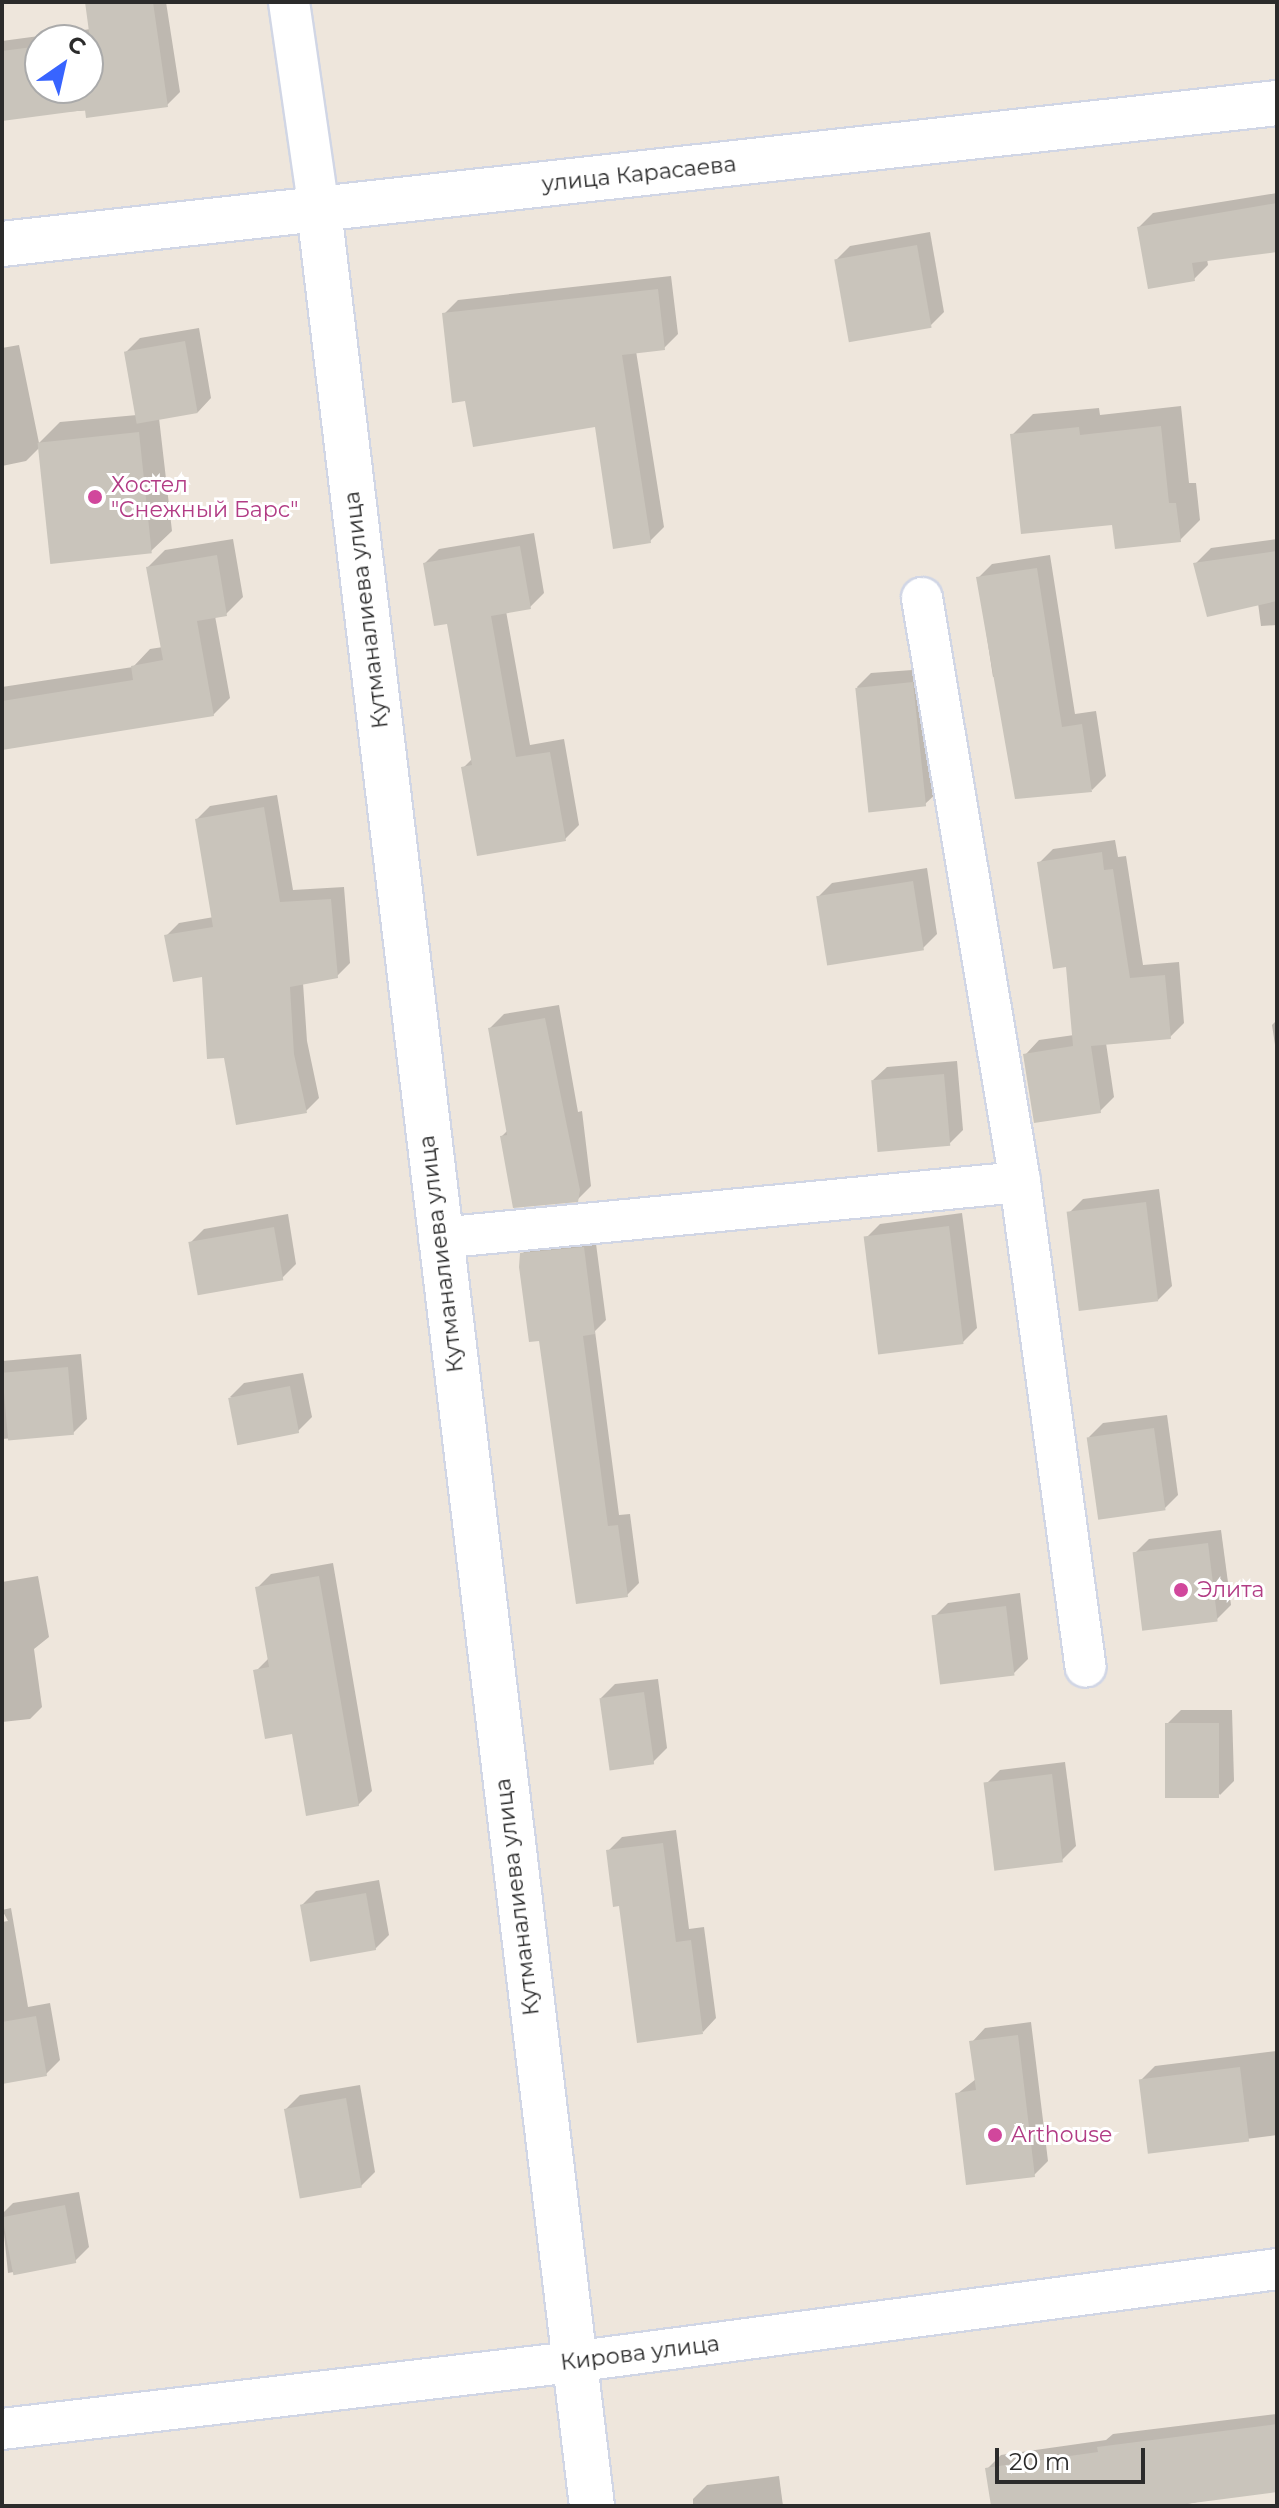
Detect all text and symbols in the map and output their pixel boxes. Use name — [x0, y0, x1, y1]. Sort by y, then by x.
north arrow — [24, 24, 104, 104]
text: С — [62, 30, 91, 61]
street label: улица Карасаева — [541, 151, 737, 197]
place label: Хостел "Снежный Барс" — [111, 471, 298, 522]
marker: Хостел "Снежный Барс" — [86, 488, 104, 506]
street label: Кутманалиева улица — [338, 490, 394, 730]
street label: Кутманалиева улица — [413, 1134, 469, 1374]
place label: Элита — [1197, 1577, 1264, 1603]
marker: Элита — [1172, 1581, 1190, 1599]
street label: Кутманалиева улица — [489, 1777, 545, 2017]
place label: Arthouse — [1011, 2122, 1112, 2148]
marker: Arthouse — [986, 2126, 1004, 2144]
street label: Кирова улица — [559, 2330, 721, 2376]
scale bar — [999, 2432, 1149, 2482]
text: 20 m — [1009, 2447, 1070, 2476]

